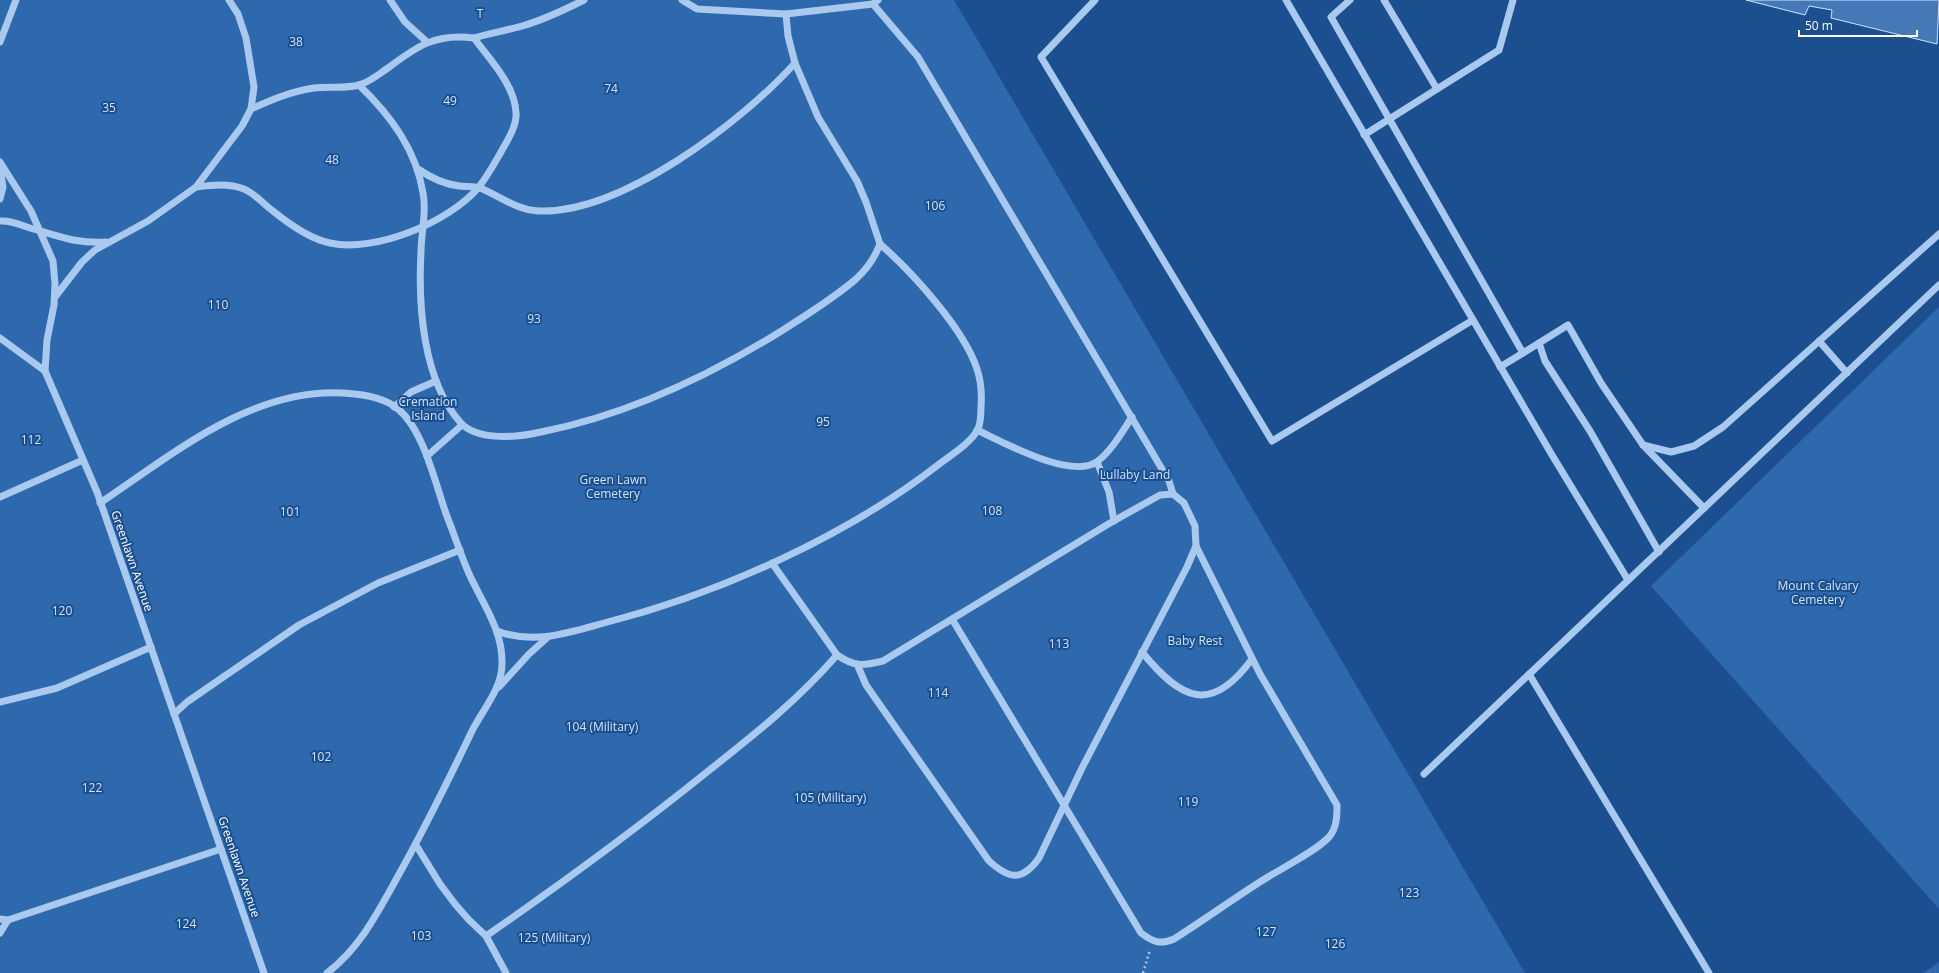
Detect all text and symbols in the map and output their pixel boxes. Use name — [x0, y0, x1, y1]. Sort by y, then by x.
park label: T — [477, 5, 484, 22]
scale bar — [1799, 12, 1917, 38]
text: 50 m — [1805, 17, 1833, 34]
park label: 38 — [289, 33, 303, 50]
park label: 74 — [604, 80, 618, 97]
park label: 49 — [443, 92, 457, 109]
park label: 35 — [102, 99, 116, 116]
park label: 48 — [325, 151, 339, 168]
park label: 106 — [925, 197, 945, 214]
park label: 110 — [208, 296, 228, 313]
park label: 93 — [527, 310, 541, 327]
park label: Cremation Island — [399, 393, 457, 424]
park label: 95 — [816, 413, 830, 430]
park label: 112 — [21, 431, 41, 448]
park label: Lullaby Land — [1100, 466, 1170, 483]
park label: Green Lawn Cemetery — [579, 471, 647, 502]
park label: 108 — [982, 502, 1002, 519]
park label: 101 — [280, 503, 300, 520]
street label: Greenlawn Avenue — [107, 508, 158, 614]
park label: Mount Calvary Cemetery — [1778, 577, 1859, 608]
park label: 120 — [52, 602, 72, 619]
park label: Baby Rest — [1167, 632, 1223, 649]
park label: 113 — [1049, 635, 1069, 652]
park label: 114 — [928, 684, 948, 701]
park label: 104 (Military) — [566, 718, 639, 735]
park label: 102 — [311, 748, 331, 765]
park label: 122 — [82, 779, 102, 796]
park label: 105 (Military) — [794, 789, 867, 806]
park label: 119 — [1178, 793, 1198, 810]
street label: Greenlawn Avenue — [214, 814, 265, 920]
park label: 123 — [1399, 884, 1419, 901]
park label: 124 — [176, 915, 196, 932]
park label: 127 — [1256, 923, 1276, 940]
park label: 103 — [411, 927, 431, 944]
park label: 125 (Military) — [518, 929, 591, 946]
park label: 126 — [1325, 935, 1345, 952]

